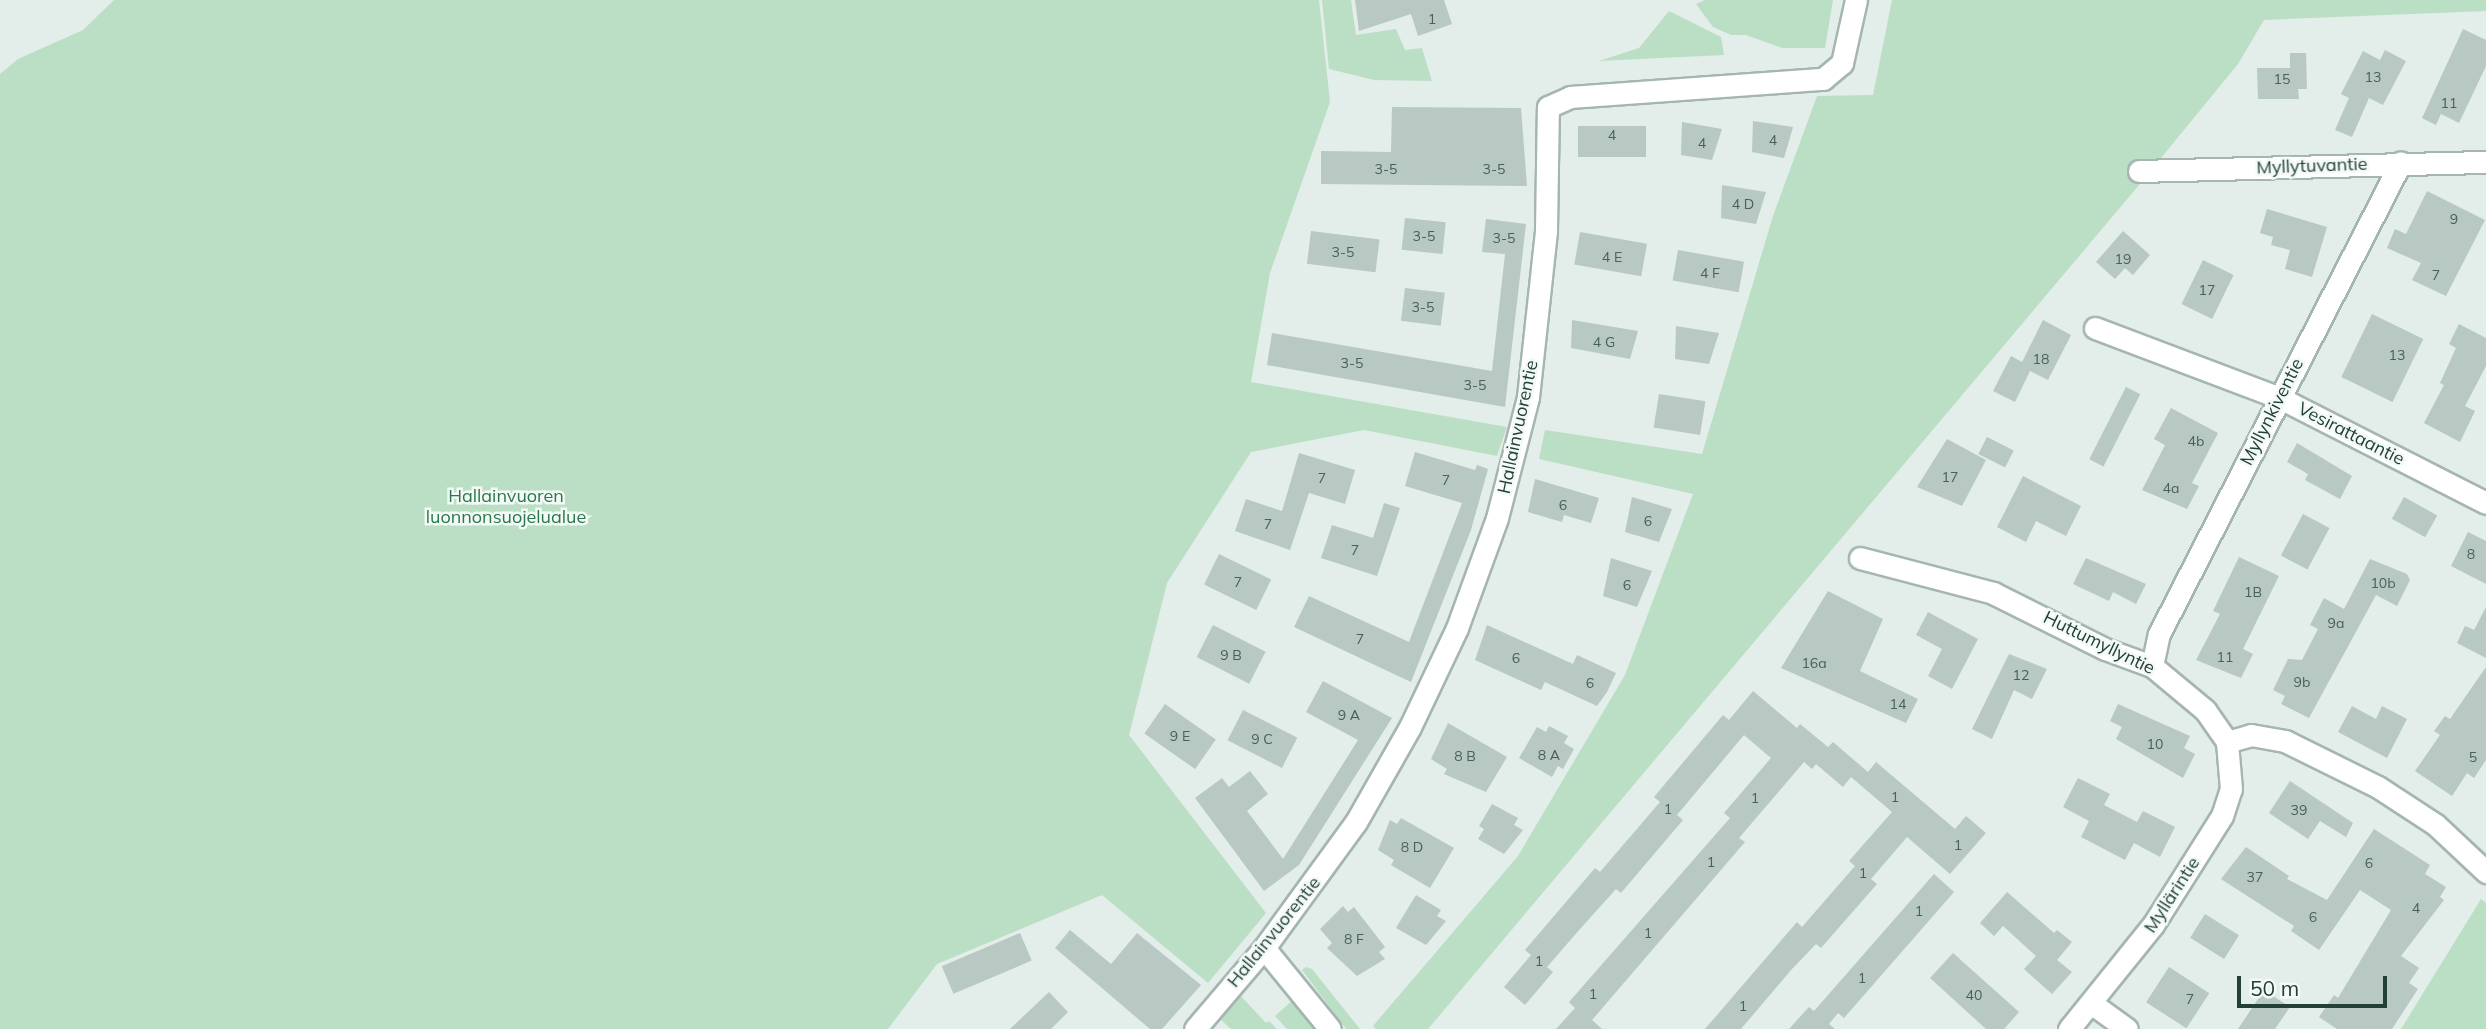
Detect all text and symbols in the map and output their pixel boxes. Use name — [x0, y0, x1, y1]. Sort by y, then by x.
house number: 1 — [1428, 11, 1436, 27]
house number: 13 — [2365, 69, 2381, 85]
house number: 15 — [2274, 71, 2290, 87]
house number: 11 — [2441, 95, 2457, 111]
house number: 4 — [1608, 127, 1616, 143]
house number: 4 — [1769, 132, 1777, 148]
house number: 4 — [1698, 135, 1706, 151]
street label: Myllytuvantie — [2256, 153, 2368, 179]
house number: 3-5 — [1375, 161, 1397, 177]
house number: 3-5 — [1483, 161, 1505, 177]
house number: 4 D — [1732, 196, 1754, 212]
house number: 9 — [2450, 211, 2458, 227]
house number: 3-5 — [1413, 228, 1435, 244]
house number: 3-5 — [1493, 230, 1515, 246]
house number: 3-5 — [1332, 244, 1354, 260]
house number: 4 E — [1602, 249, 1622, 265]
house number: 19 — [2115, 251, 2131, 267]
house number: 4 F — [1700, 265, 1720, 281]
house number: 7 — [2432, 267, 2440, 283]
house number: 17 — [2199, 282, 2215, 298]
house number: 3-5 — [1412, 299, 1434, 315]
house number: 4 G — [1593, 334, 1615, 350]
house number: 13 — [2389, 347, 2405, 363]
house number: 18 — [2033, 351, 2049, 367]
house number: 3-5 — [1341, 355, 1363, 371]
street label: Myllynkiventie — [2236, 355, 2308, 469]
street label: Hallainvuorentie — [1493, 358, 1543, 496]
house number: 3-5 — [1464, 377, 1486, 393]
street label: Vesirattaantie — [2294, 398, 2408, 470]
house number: 4b — [2188, 433, 2204, 449]
house number: 17 — [1942, 469, 1958, 485]
house number: 7 — [1318, 470, 1326, 486]
house number: 7 — [1442, 472, 1450, 488]
house number: 4a — [2163, 480, 2179, 496]
park label: Hallainvuoren luonnonsuojelualue — [426, 486, 586, 528]
house number: 6 — [1559, 497, 1567, 513]
house number: 6 — [1644, 513, 1652, 529]
house number: 7 — [1264, 516, 1272, 532]
house number: 7 — [1351, 542, 1359, 558]
house number: 8 — [2467, 546, 2475, 562]
house number: 7 — [1234, 574, 1242, 590]
house number: 10b — [2370, 575, 2396, 591]
house number: 6 — [1623, 577, 1631, 593]
house number: 1B — [2244, 584, 2262, 600]
street label: Huttumyllyntie — [2040, 607, 2158, 679]
house number: 9a — [2328, 615, 2344, 631]
house number: 7 — [1356, 631, 1364, 647]
house number: 9 B — [1220, 647, 1242, 663]
house number: 11 — [2217, 649, 2233, 665]
house number: 6 — [1512, 650, 1520, 666]
house number: 16a — [1801, 655, 1827, 671]
house number: 12 — [2013, 667, 2029, 683]
house number: 9b — [2294, 674, 2310, 690]
house number: 6 — [1586, 675, 1594, 691]
house number: 14 — [1890, 696, 1906, 712]
house number: 9 A — [1338, 707, 1360, 723]
house number: 9 E — [1170, 728, 1190, 744]
house number: 9 C — [1251, 731, 1273, 747]
house number: 10 — [2147, 736, 2163, 752]
house number: 8 A — [1538, 747, 1560, 763]
house number: 8 B — [1454, 748, 1476, 764]
house number: 5 — [2469, 749, 2477, 765]
house number: 1 — [1891, 789, 1899, 805]
house number: 1 — [1751, 790, 1759, 806]
house number: 1 — [1664, 801, 1672, 817]
house number: 39 — [2291, 802, 2307, 818]
house number: 1 — [1954, 837, 1962, 853]
house number: 8 D — [1401, 839, 1423, 855]
street label: Myllärintie — [2139, 853, 2205, 937]
house number: 1 — [1707, 854, 1715, 870]
house number: 6 — [2365, 855, 2373, 871]
house number: 1 — [1859, 865, 1867, 881]
house number: 37 — [2247, 869, 2263, 885]
street label: Hallainvuorentie — [1223, 872, 1325, 992]
house number: 4 — [2412, 900, 2420, 916]
house number: 1 — [1915, 903, 1923, 919]
house number: 6 — [2309, 909, 2317, 925]
house number: 1 — [1644, 925, 1652, 941]
house number: 8 F — [1344, 931, 1364, 947]
house number: 1 — [1535, 953, 1543, 969]
scale bar — [2241, 962, 2392, 1006]
house number: 1 — [1858, 970, 1866, 986]
text: 50 m — [2250, 975, 2299, 1001]
house number: 1 — [1589, 986, 1597, 1002]
house number: 40 — [1966, 987, 1982, 1003]
house number: 7 — [2186, 991, 2194, 1007]
house number: 1 — [1739, 998, 1747, 1014]

